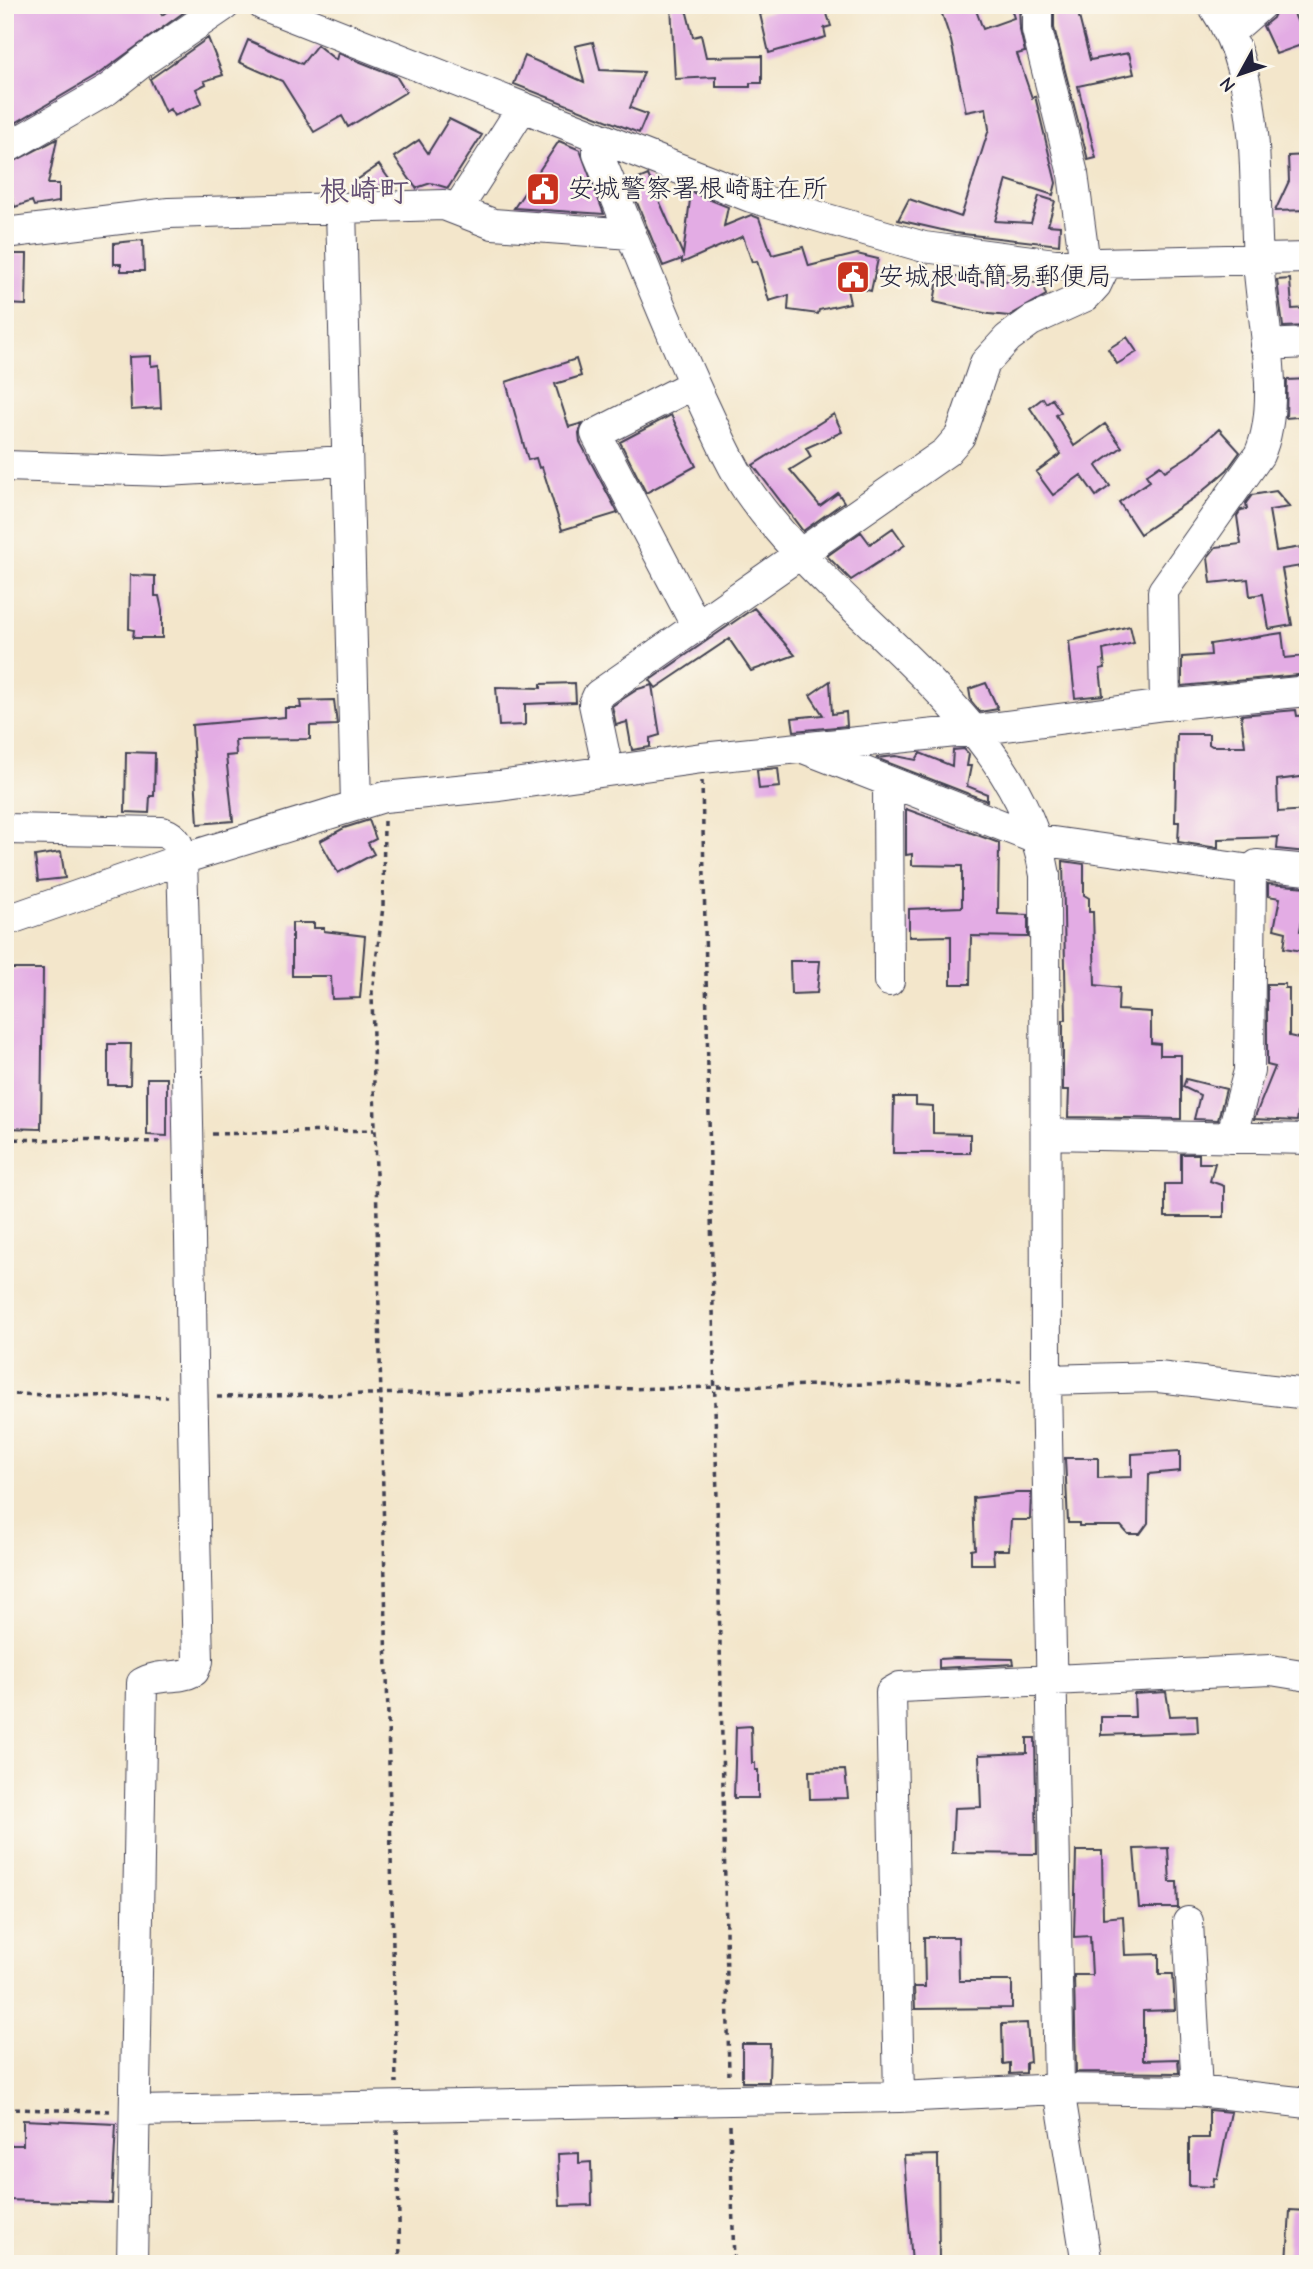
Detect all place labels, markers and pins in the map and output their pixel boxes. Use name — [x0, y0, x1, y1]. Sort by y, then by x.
public building icon: 安城警察署根崎駐在所 — [524, 170, 562, 208]
place label: 安城警察署根崎駐在所 — [568, 174, 828, 204]
public building icon: 安城根崎簡易郵便局 — [834, 258, 872, 296]
place label: 安城根崎簡易郵便局 — [878, 262, 1112, 292]

